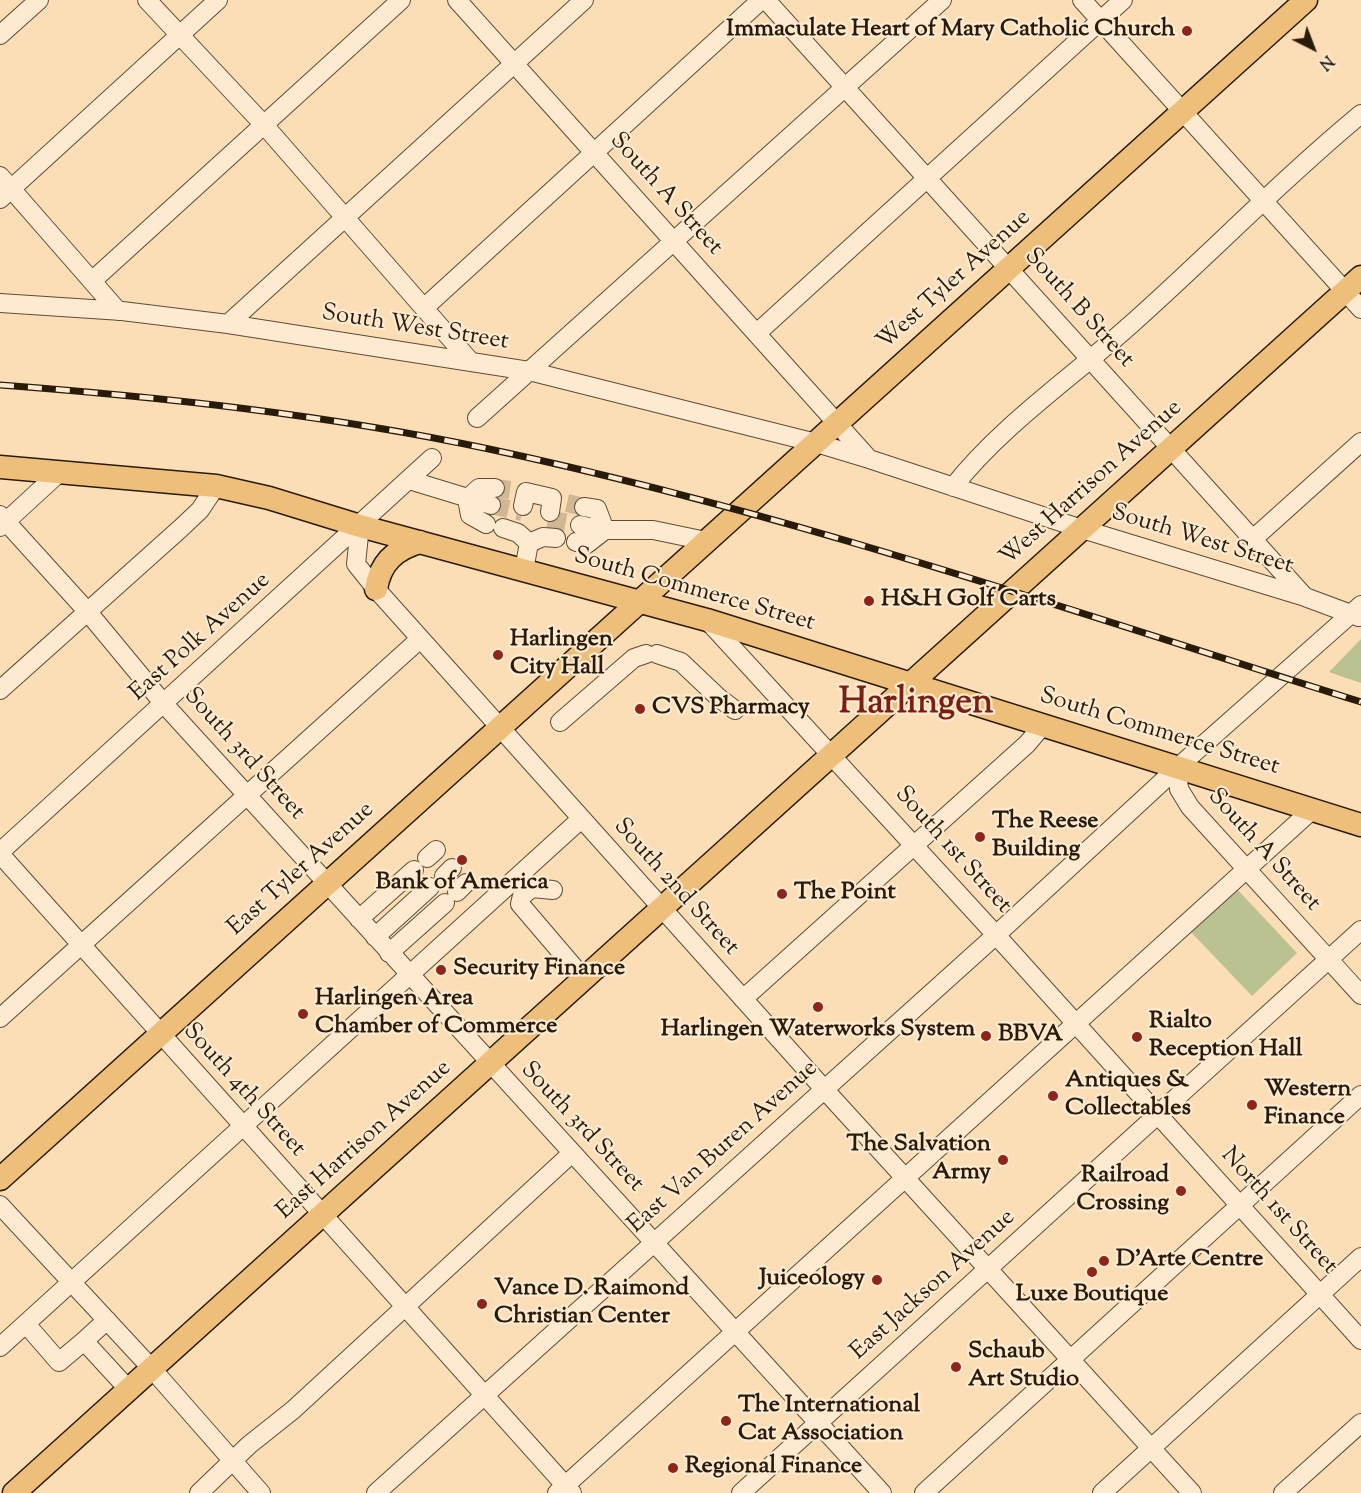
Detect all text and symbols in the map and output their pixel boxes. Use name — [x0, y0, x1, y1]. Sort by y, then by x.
place label: Immaculate Heart of Mary Catholic Church — [726, 17, 1175, 45]
north arrow — [1283, 18, 1343, 78]
marker: Immaculate Heart of Mary Catholic Church — [1180, 24, 1194, 38]
text: N — [1313, 49, 1338, 75]
street label: South A Street — [602, 128, 728, 262]
street label: West Tyler Avenue — [872, 204, 1038, 358]
street label: South B Street — [1017, 243, 1139, 375]
street label: South West Street — [319, 300, 511, 358]
street label: West Harrison Avenue — [995, 395, 1189, 573]
street label: South West Street — [1107, 500, 1297, 582]
street label: South Commerce Street — [570, 543, 818, 639]
street label: East Polk Avenue — [125, 567, 277, 709]
place label: H&H Golf Carts — [881, 587, 1056, 615]
marker: H&H Golf Carts — [862, 594, 876, 608]
place label: Harlingen City Hall — [510, 627, 613, 683]
marker: Harlingen City Hall — [491, 648, 505, 662]
street label: South 3rd Street — [176, 683, 310, 827]
street label: South Commerce Street — [1036, 683, 1282, 783]
district label: Harlingen — [839, 684, 993, 728]
place label: CVS Pharmacy — [652, 695, 810, 723]
marker: CVS Pharmacy — [633, 702, 647, 716]
street label: South 1st Street — [887, 781, 1017, 921]
street label: South A Street — [1200, 784, 1326, 918]
street label: East Tyler Avenue — [223, 797, 381, 943]
place label: The Reese Building — [992, 809, 1099, 865]
street label: South 2nd Street — [606, 814, 744, 962]
marker: The Reese Building — [973, 830, 987, 844]
marker: Bank of America — [455, 853, 469, 867]
place label: Bank of America — [376, 870, 548, 898]
place label: The Point — [794, 880, 896, 908]
marker: The Point — [775, 887, 789, 901]
place label: Security Finance — [453, 956, 625, 984]
marker: Security Finance — [434, 963, 448, 977]
place label: Harlingen Area Chamber of Commerce — [315, 986, 558, 1042]
marker: Harlingen Waterworks System — [811, 1000, 825, 1014]
marker: Harlingen Area Chamber of Commerce — [296, 1007, 310, 1021]
place label: Rialto Reception Hall — [1149, 1009, 1302, 1065]
place label: Harlingen Waterworks System — [661, 1017, 975, 1045]
street label: South 4th Street — [175, 1018, 311, 1164]
place label: BBVA — [998, 1022, 1063, 1050]
marker: BBVA — [979, 1029, 993, 1043]
marker: Rialto Reception Hall — [1130, 1030, 1144, 1044]
street label: East Harrison Avenue — [272, 1055, 458, 1227]
street label: East Van Buren Avenue — [623, 1055, 825, 1241]
street label: South 3rd Street — [513, 1057, 649, 1199]
place label: Antiques & Collectables — [1065, 1068, 1191, 1124]
place label: Western Finance — [1264, 1077, 1352, 1133]
marker: Antiques & Collectables — [1046, 1089, 1060, 1103]
marker: Western Finance — [1245, 1098, 1259, 1112]
place label: The Salvation Army — [847, 1132, 991, 1188]
street label: North 1st Street — [1213, 1142, 1343, 1282]
marker: The Salvation Army — [996, 1153, 1010, 1167]
place label: Railroad Crossing — [1077, 1163, 1169, 1219]
marker: Railroad Crossing — [1174, 1184, 1188, 1198]
street label: East Jackson Avenue — [846, 1204, 1022, 1368]
place label: D'Arte Centre — [1116, 1247, 1263, 1275]
marker: D'Arte Centre — [1097, 1254, 1111, 1268]
marker: Luxe Boutique — [1085, 1265, 1099, 1279]
place label: Juiceology — [759, 1266, 865, 1294]
marker: Juiceology — [870, 1273, 884, 1287]
place label: Vance D. Raimond Christian Center — [494, 1276, 689, 1332]
place label: Luxe Boutique — [1016, 1282, 1168, 1310]
marker: Vance D. Raimond Christian Center — [475, 1297, 489, 1311]
place label: Schaub Art Studio — [968, 1339, 1079, 1395]
marker: Schaub Art Studio — [949, 1360, 963, 1374]
place label: The International Cat Association — [738, 1393, 920, 1449]
marker: The International Cat Association — [719, 1414, 733, 1428]
place label: Regional Finance — [685, 1454, 862, 1482]
marker: Regional Finance — [666, 1461, 680, 1475]

